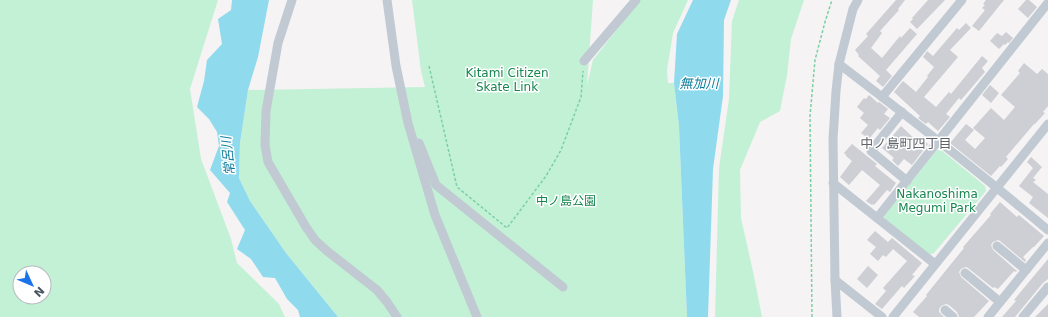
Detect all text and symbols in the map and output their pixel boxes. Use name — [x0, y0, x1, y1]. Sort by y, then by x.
park label: Kitami Citizen Skate Link — [465, 66, 549, 94]
water label: 無加川 — [679, 76, 720, 91]
water label: 常呂川 — [218, 134, 237, 176]
district label: 中ノ島町四丁目 — [860, 136, 952, 151]
park label: Nakanoshima Megumi Park — [896, 187, 978, 215]
park label: 中ノ島公園 — [536, 194, 596, 208]
north arrow — [12, 265, 52, 305]
text: N — [31, 284, 47, 299]

